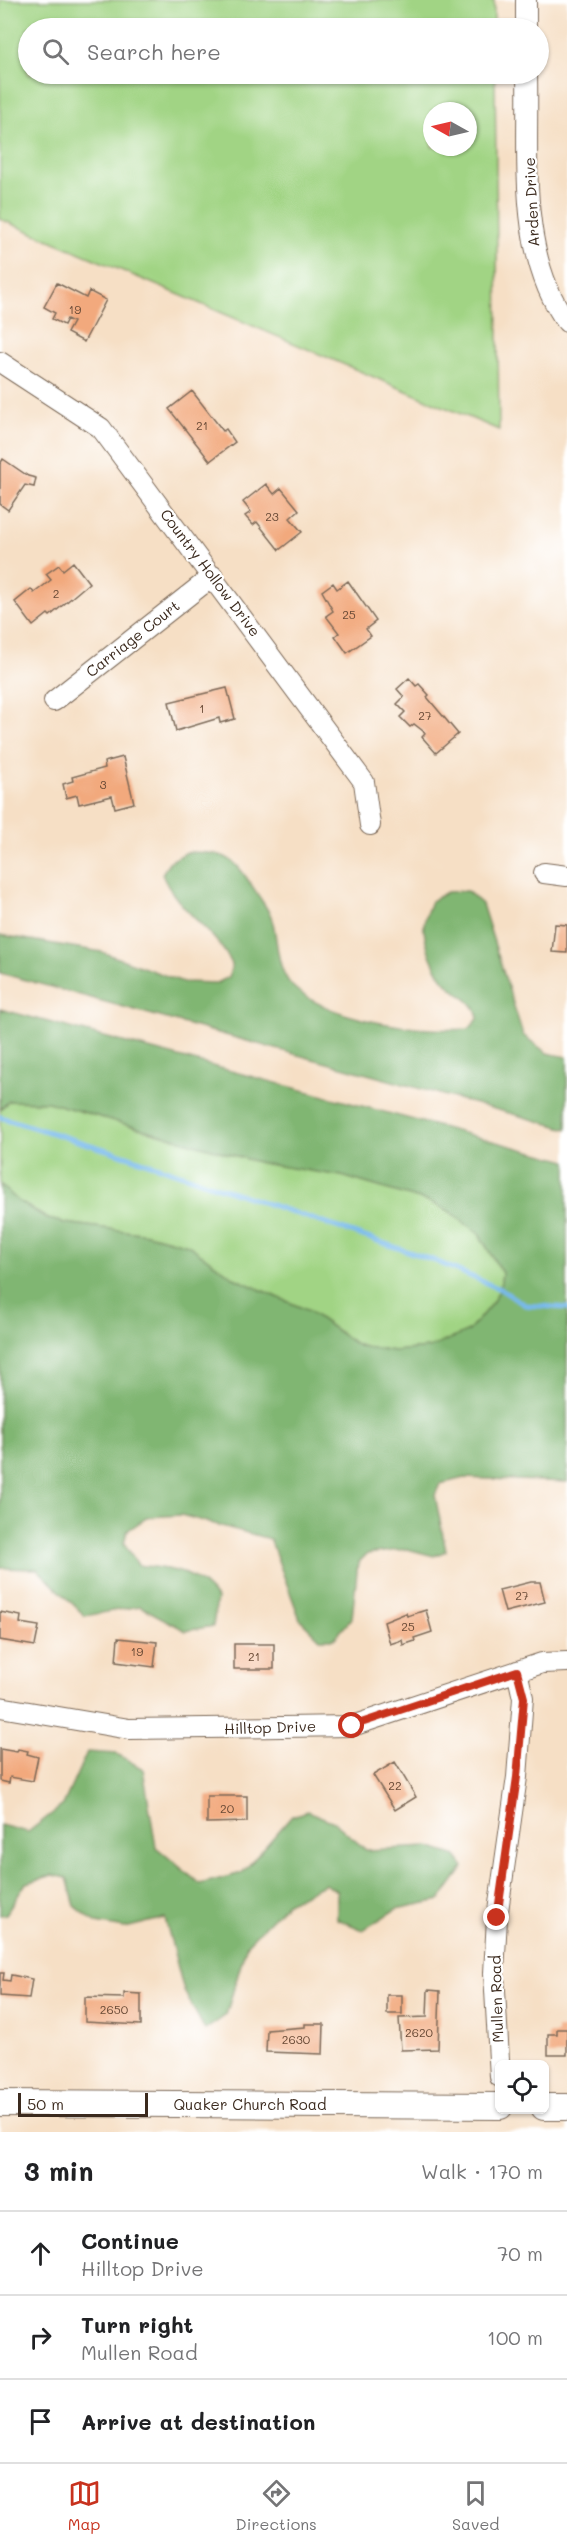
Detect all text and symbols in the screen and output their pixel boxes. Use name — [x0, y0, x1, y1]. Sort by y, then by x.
search box — [18, 18, 549, 84]
icon: search — [39, 35, 72, 68]
text: Search here — [87, 37, 221, 66]
north arrow — [423, 102, 477, 156]
street label: Arden Drive — [519, 157, 543, 247]
house number: 19 — [69, 301, 81, 317]
house number: 21 — [196, 417, 208, 433]
street label: Country Hollow Drive — [156, 504, 265, 640]
house number: 23 — [265, 508, 279, 524]
house number: 2 — [53, 585, 59, 601]
street label: Carriage Court — [81, 595, 183, 681]
house number: 25 — [342, 606, 356, 622]
house number: 1 — [199, 700, 205, 716]
house number: 27 — [418, 707, 432, 723]
house number: 3 — [99, 776, 107, 792]
house number: 27 — [515, 1587, 529, 1603]
house number: 25 — [401, 1618, 415, 1634]
house number: 19 — [131, 1643, 143, 1659]
house number: 21 — [248, 1648, 260, 1664]
route start — [338, 1712, 364, 1738]
street label: Hilltop Drive — [224, 1715, 316, 1739]
house number: 22 — [388, 1777, 402, 1793]
house number: 20 — [220, 1800, 235, 1816]
route end — [483, 1904, 509, 1930]
street label: Mullen Road — [484, 1955, 508, 2043]
house number: 2650 — [100, 2001, 129, 2017]
house number: 2620 — [405, 2024, 434, 2040]
house number: 2630 — [282, 2031, 311, 2047]
map controls — [495, 2060, 549, 2114]
button: locate — [495, 2060, 549, 2114]
scale bar — [18, 2090, 148, 2118]
text: 50 m — [27, 2093, 64, 2114]
street label: Quaker Church Road — [173, 2094, 327, 2114]
text: 3 min — [24, 2154, 93, 2188]
text: Walk · 170 m — [421, 2158, 543, 2184]
text: Continue — [81, 2226, 179, 2255]
icon: ahead — [24, 2237, 57, 2270]
text: 70 m — [497, 2240, 543, 2266]
text: Hilltop Drive — [81, 2255, 204, 2281]
text: Turn right — [81, 2310, 193, 2339]
icon: right — [24, 2321, 57, 2354]
text: 100 m — [487, 2324, 543, 2350]
text: Mullen Road — [81, 2339, 198, 2365]
icon: arrive — [24, 2405, 57, 2438]
text: Arrive at destination — [81, 2407, 316, 2436]
tab: Map — [68, 2477, 101, 2534]
tab: Directions — [236, 2477, 317, 2534]
tab: Saved — [452, 2477, 499, 2534]

